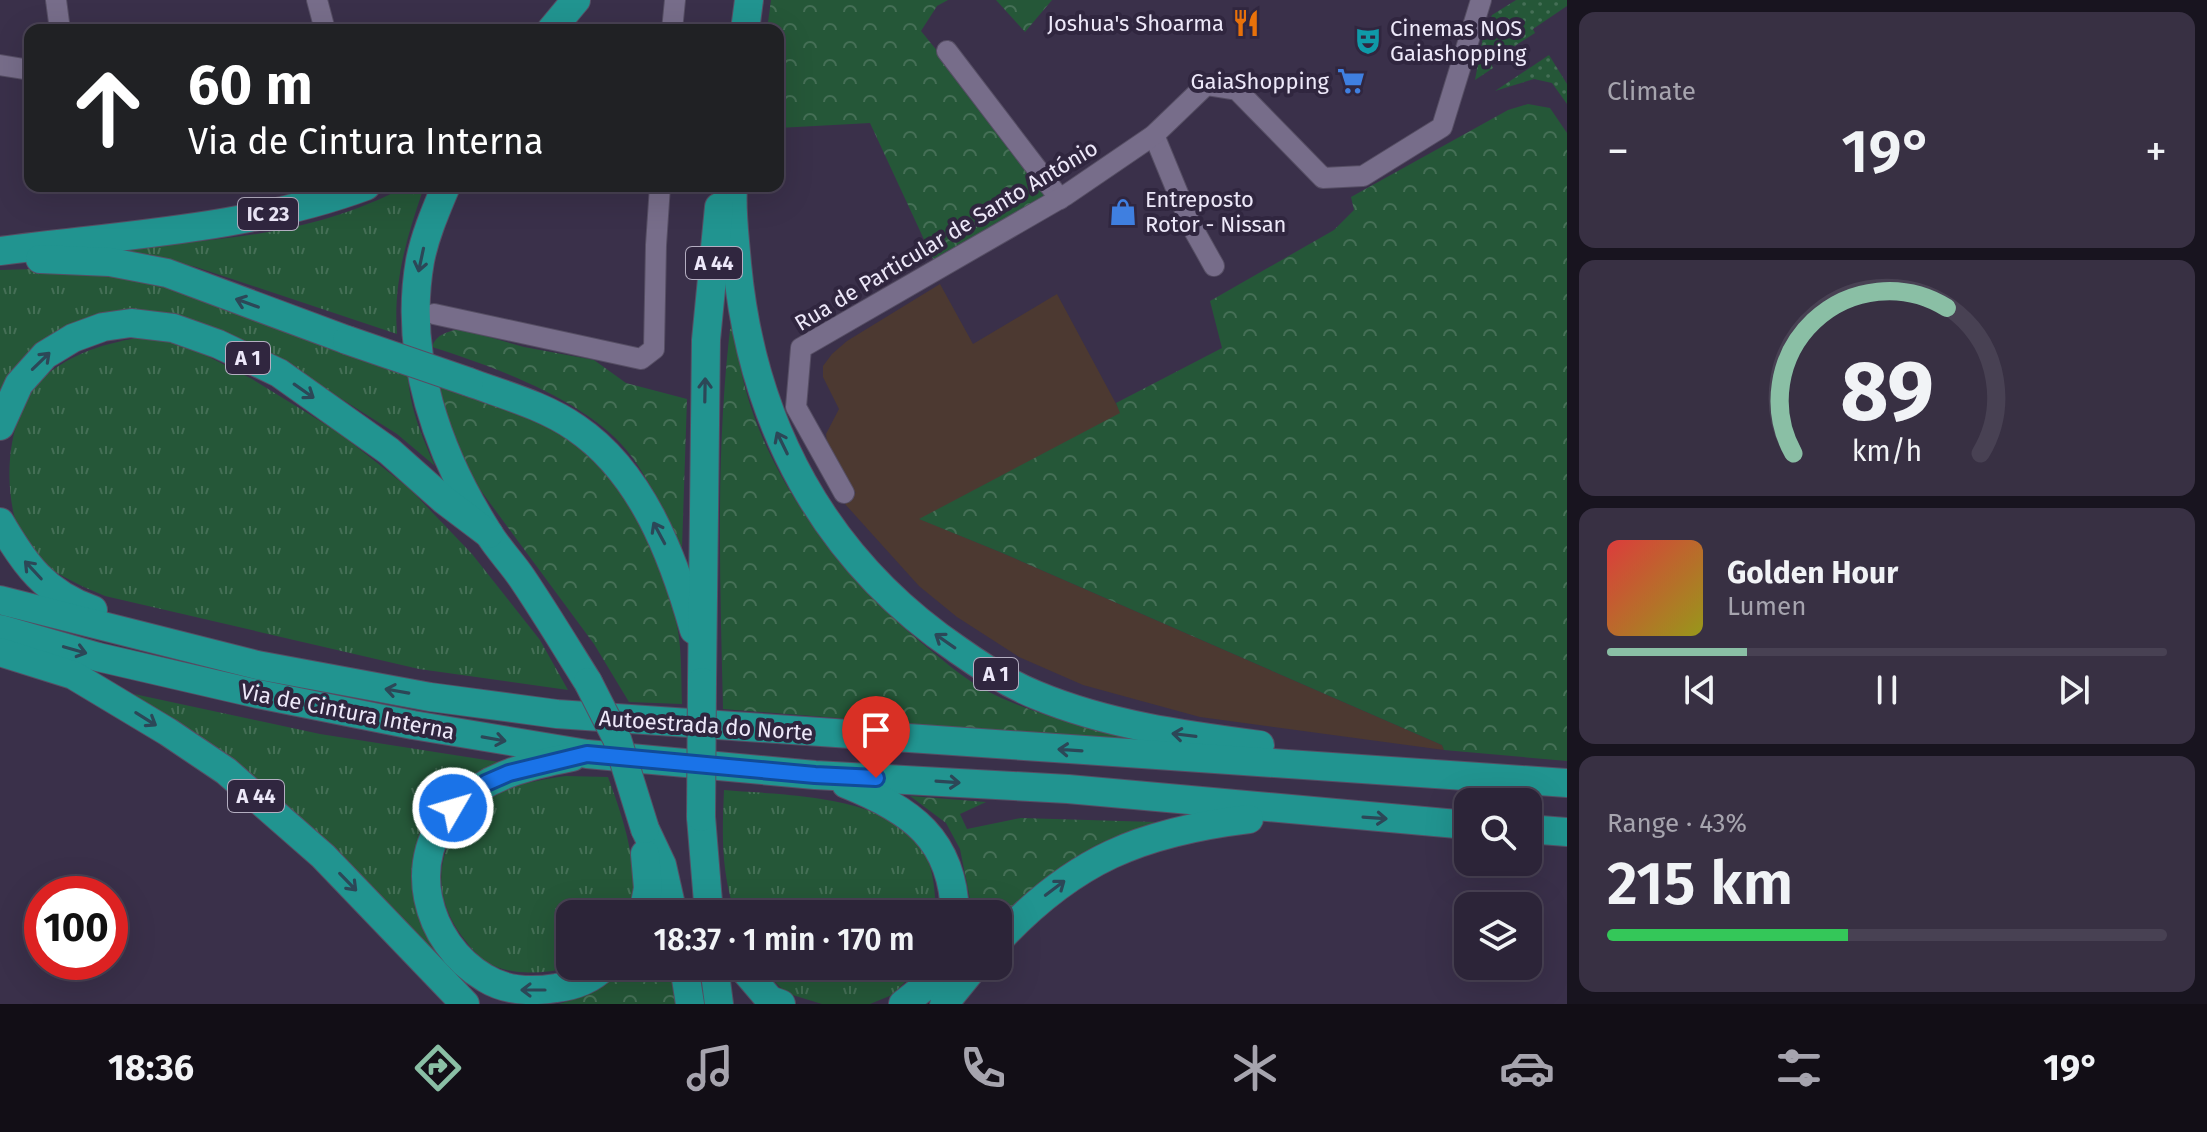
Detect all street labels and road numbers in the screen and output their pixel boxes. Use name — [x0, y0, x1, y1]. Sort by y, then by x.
street label: Rua de Particular de Santo António — [790, 134, 1103, 337]
road number: IC 23 — [238, 198, 298, 230]
road number: A 44 — [686, 247, 742, 279]
road number: A 1 — [226, 342, 270, 374]
road number: A 1 — [974, 658, 1018, 690]
street label: Via de Cintura Interna — [239, 678, 457, 745]
street label: Autoestrada do Norte — [598, 705, 814, 746]
road number: A 44 — [228, 780, 284, 812]

